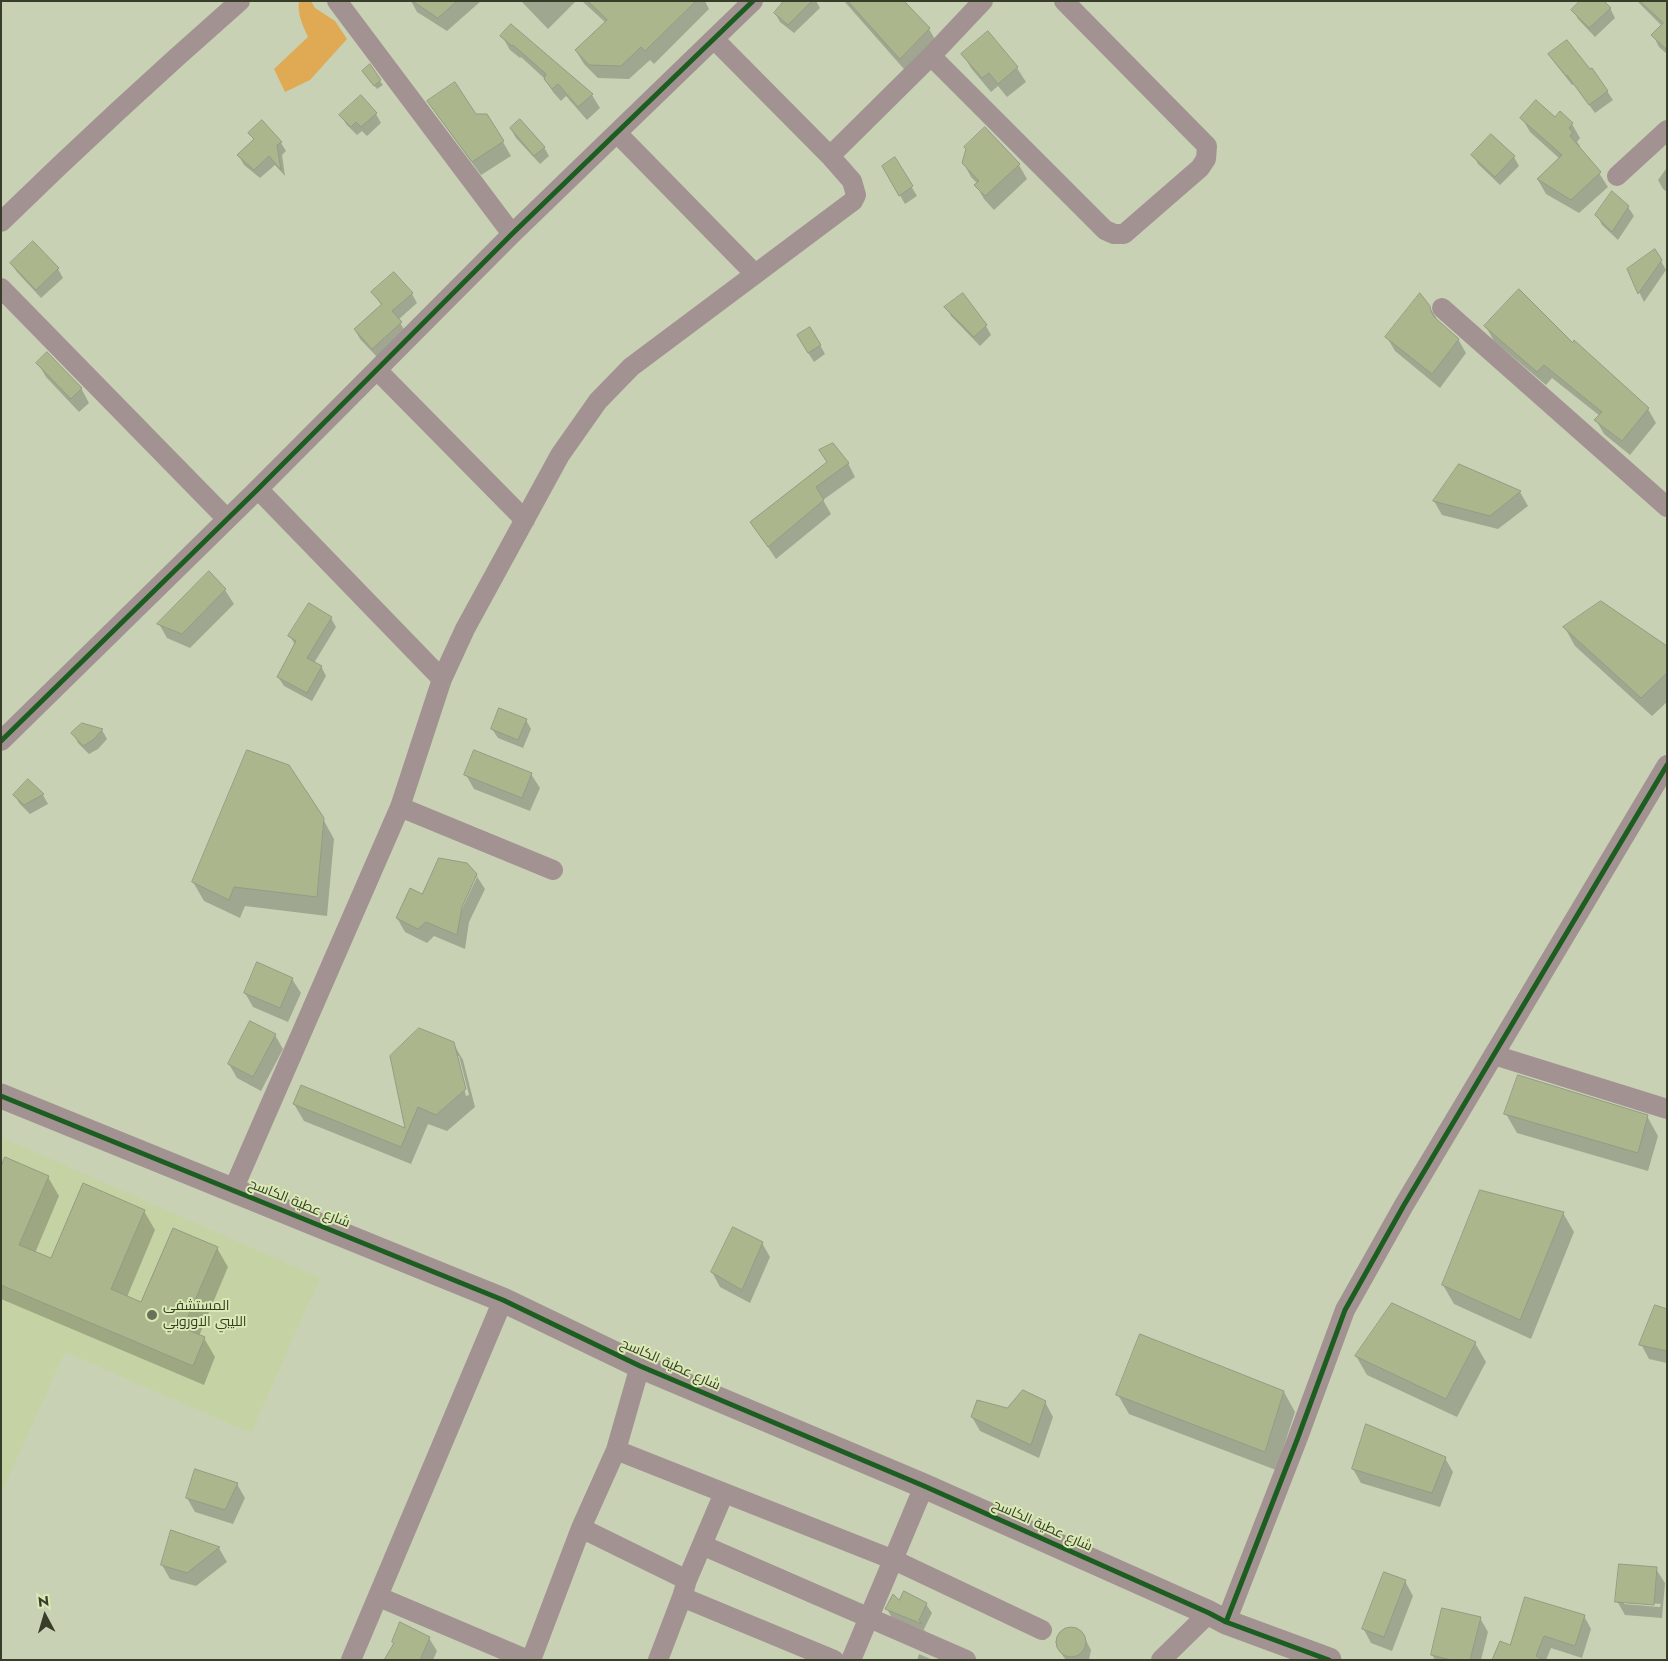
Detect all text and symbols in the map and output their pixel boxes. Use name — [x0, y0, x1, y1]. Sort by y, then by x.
street label: شارع عطية الكاسح — [246, 1176, 352, 1232]
place label: المستشفی الليبي الاوروبي — [163, 1299, 247, 1331]
marker: المستشفی الليبي الاوروبي — [145, 1308, 159, 1322]
street label: شارع عطية الكاسح — [617, 1335, 723, 1395]
street label: شارع عطية الكاسح — [989, 1496, 1095, 1556]
north arrow — [20, 1591, 70, 1641]
text: N — [37, 1591, 50, 1612]

